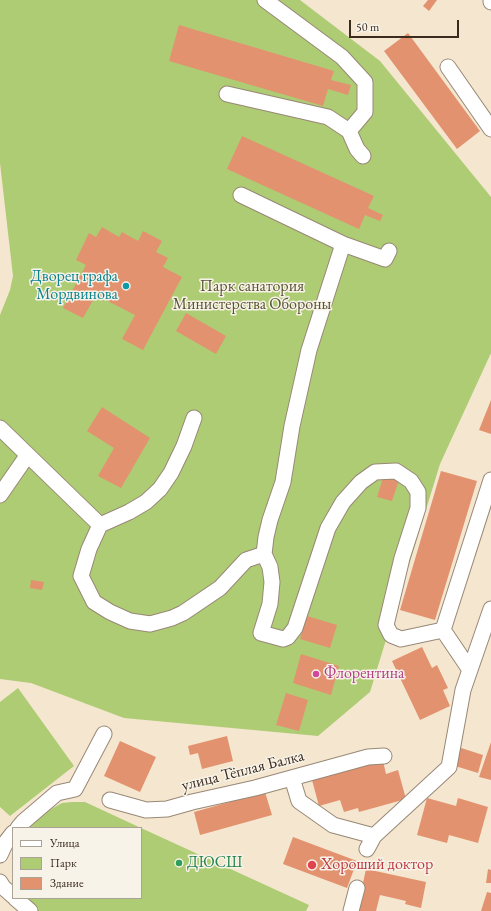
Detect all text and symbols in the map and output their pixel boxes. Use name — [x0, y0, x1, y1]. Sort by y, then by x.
scale bar — [351, 12, 461, 38]
text: 50 m — [356, 19, 379, 35]
place label: Дворец графа Мордвинова — [31, 267, 118, 305]
park label: Парк санатория Министерства Обороны — [173, 277, 331, 315]
marker: Дворец графа Мордвинова — [121, 281, 131, 291]
place label: Флорентина — [324, 664, 404, 684]
marker: Флорентина — [311, 669, 321, 679]
street label: улица Тёплая Балка — [180, 746, 306, 796]
legend — [12, 827, 142, 899]
text: Улица — [50, 835, 80, 851]
place label: ДЮСШ — [187, 853, 243, 873]
text: Парк — [50, 855, 77, 871]
place label: Хороший доктор — [321, 855, 433, 875]
marker: ДЮСШ — [174, 858, 184, 868]
marker: Хороший доктор — [306, 859, 318, 871]
text: Здание — [50, 875, 84, 891]

